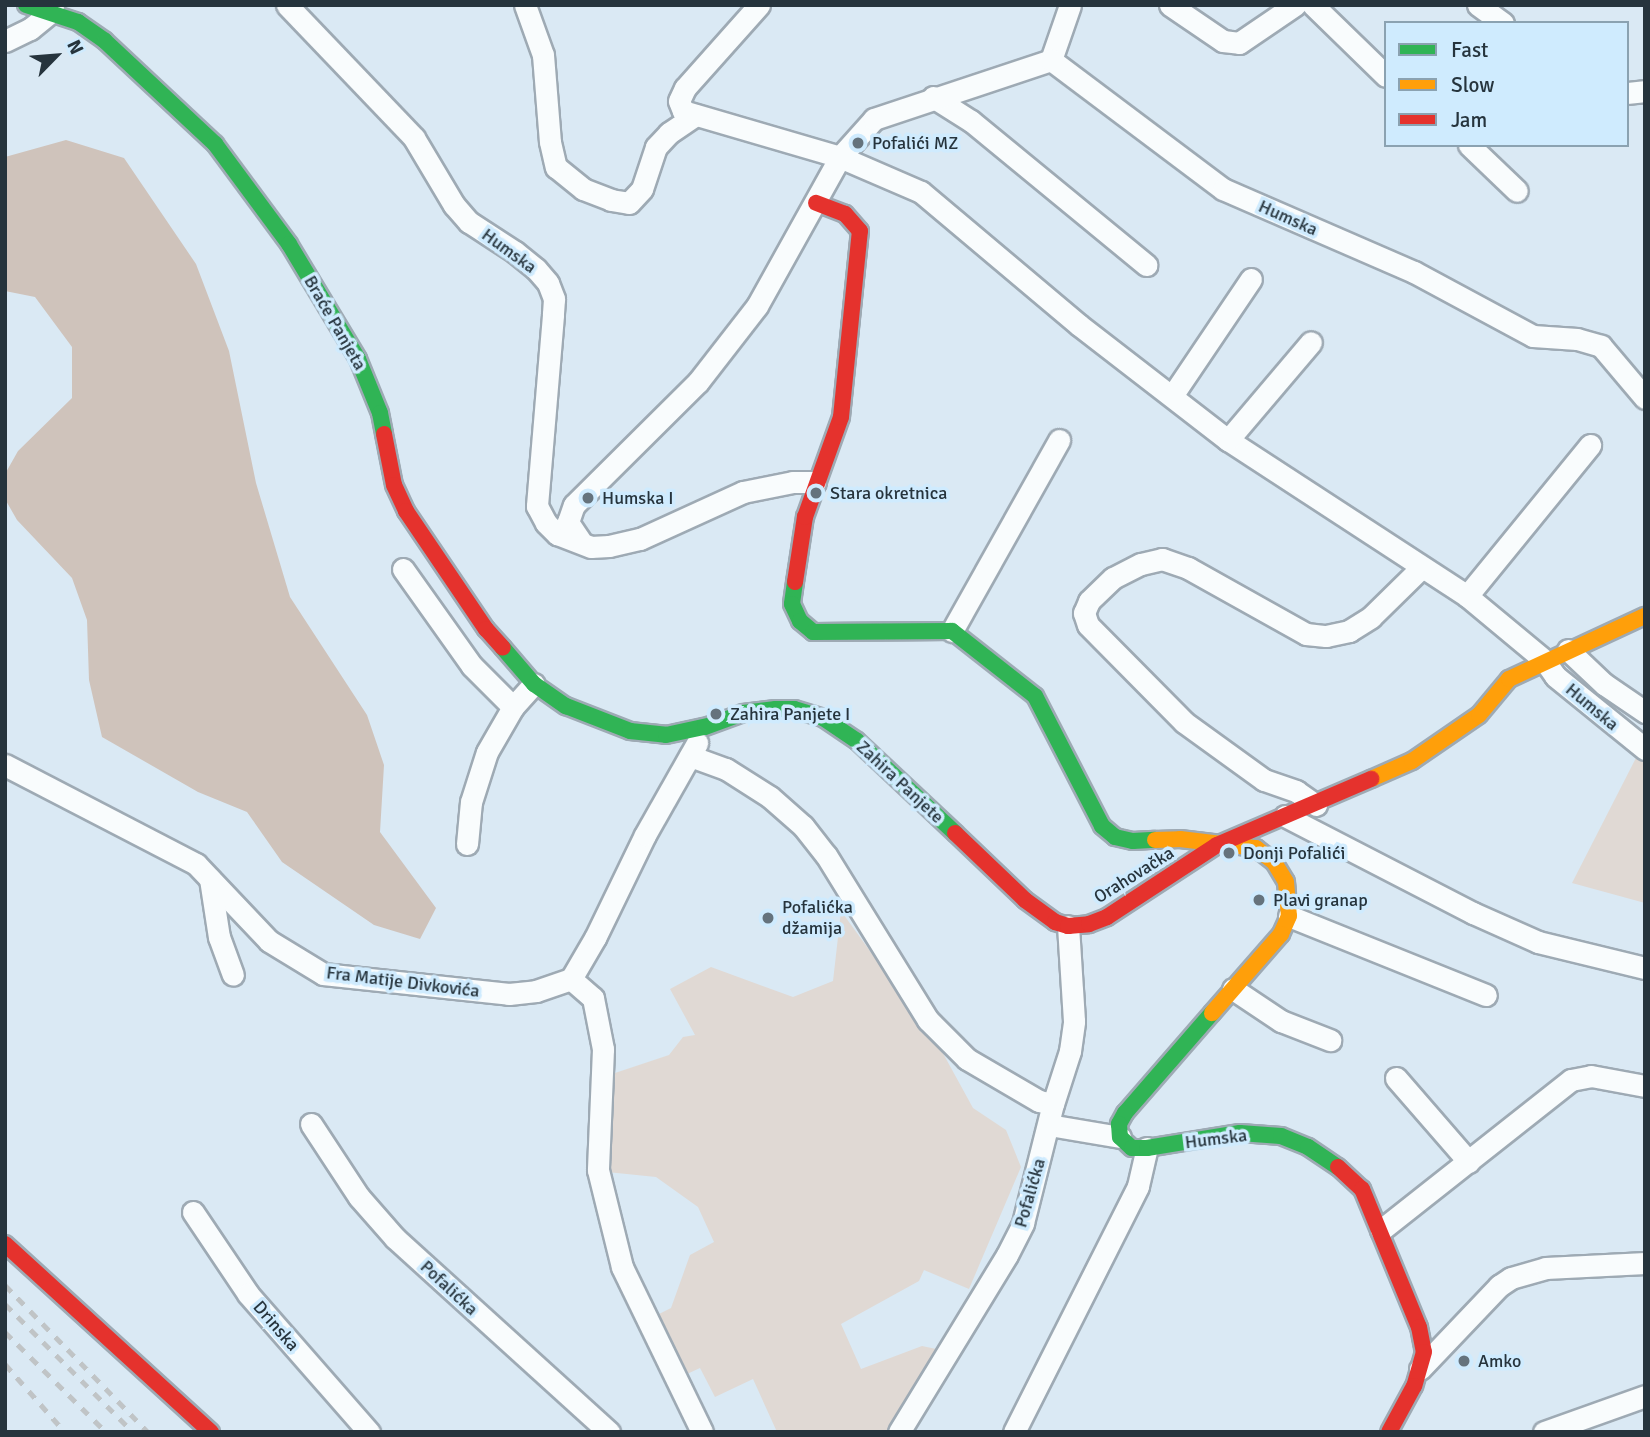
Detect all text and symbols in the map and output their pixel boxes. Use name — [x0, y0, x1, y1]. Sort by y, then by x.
north arrow — [21, 21, 91, 91]
legend — [1384, 21, 1629, 147]
text: N — [61, 36, 89, 58]
text: Fast — [1451, 37, 1488, 63]
text: Slow — [1451, 72, 1495, 98]
text: Jam — [1451, 107, 1487, 133]
place label: Pofalići MZ — [872, 132, 958, 154]
marker: Pofalići MZ — [850, 135, 866, 151]
street label: Humska — [1255, 195, 1321, 241]
street label: Humska — [477, 224, 541, 278]
street label: Braće Panjeta — [299, 272, 371, 374]
place label: Stara okretnica — [830, 482, 947, 504]
marker: Stara okretnica — [808, 485, 824, 501]
place label: Humska I — [602, 487, 674, 509]
marker: Humska I — [580, 490, 596, 506]
street label: Humska — [1561, 679, 1623, 735]
place label: Zahira Panjete I — [730, 703, 850, 725]
marker: Zahira Panjete I — [708, 706, 724, 722]
street label: Zahira Panjete — [852, 736, 948, 828]
street label: Orahovačka — [1090, 842, 1178, 908]
place label: Donji Pofalići — [1243, 842, 1345, 864]
marker: Donji Pofalići — [1221, 845, 1237, 861]
place label: Plavi granap — [1273, 889, 1368, 911]
marker: Plavi granap — [1251, 892, 1267, 908]
place label: Pofalićka džamija — [782, 897, 853, 940]
marker: Pofalićka džamija — [760, 910, 776, 926]
street label: Fra Matije Divkovića — [325, 962, 481, 1002]
street label: Humska — [1184, 1124, 1248, 1154]
street label: Pofalićka — [1010, 1156, 1050, 1230]
street label: Pofalićka — [416, 1256, 482, 1320]
street label: Drinska — [248, 1297, 304, 1355]
place label: Amko — [1478, 1350, 1521, 1372]
marker: Amko — [1456, 1353, 1472, 1369]

